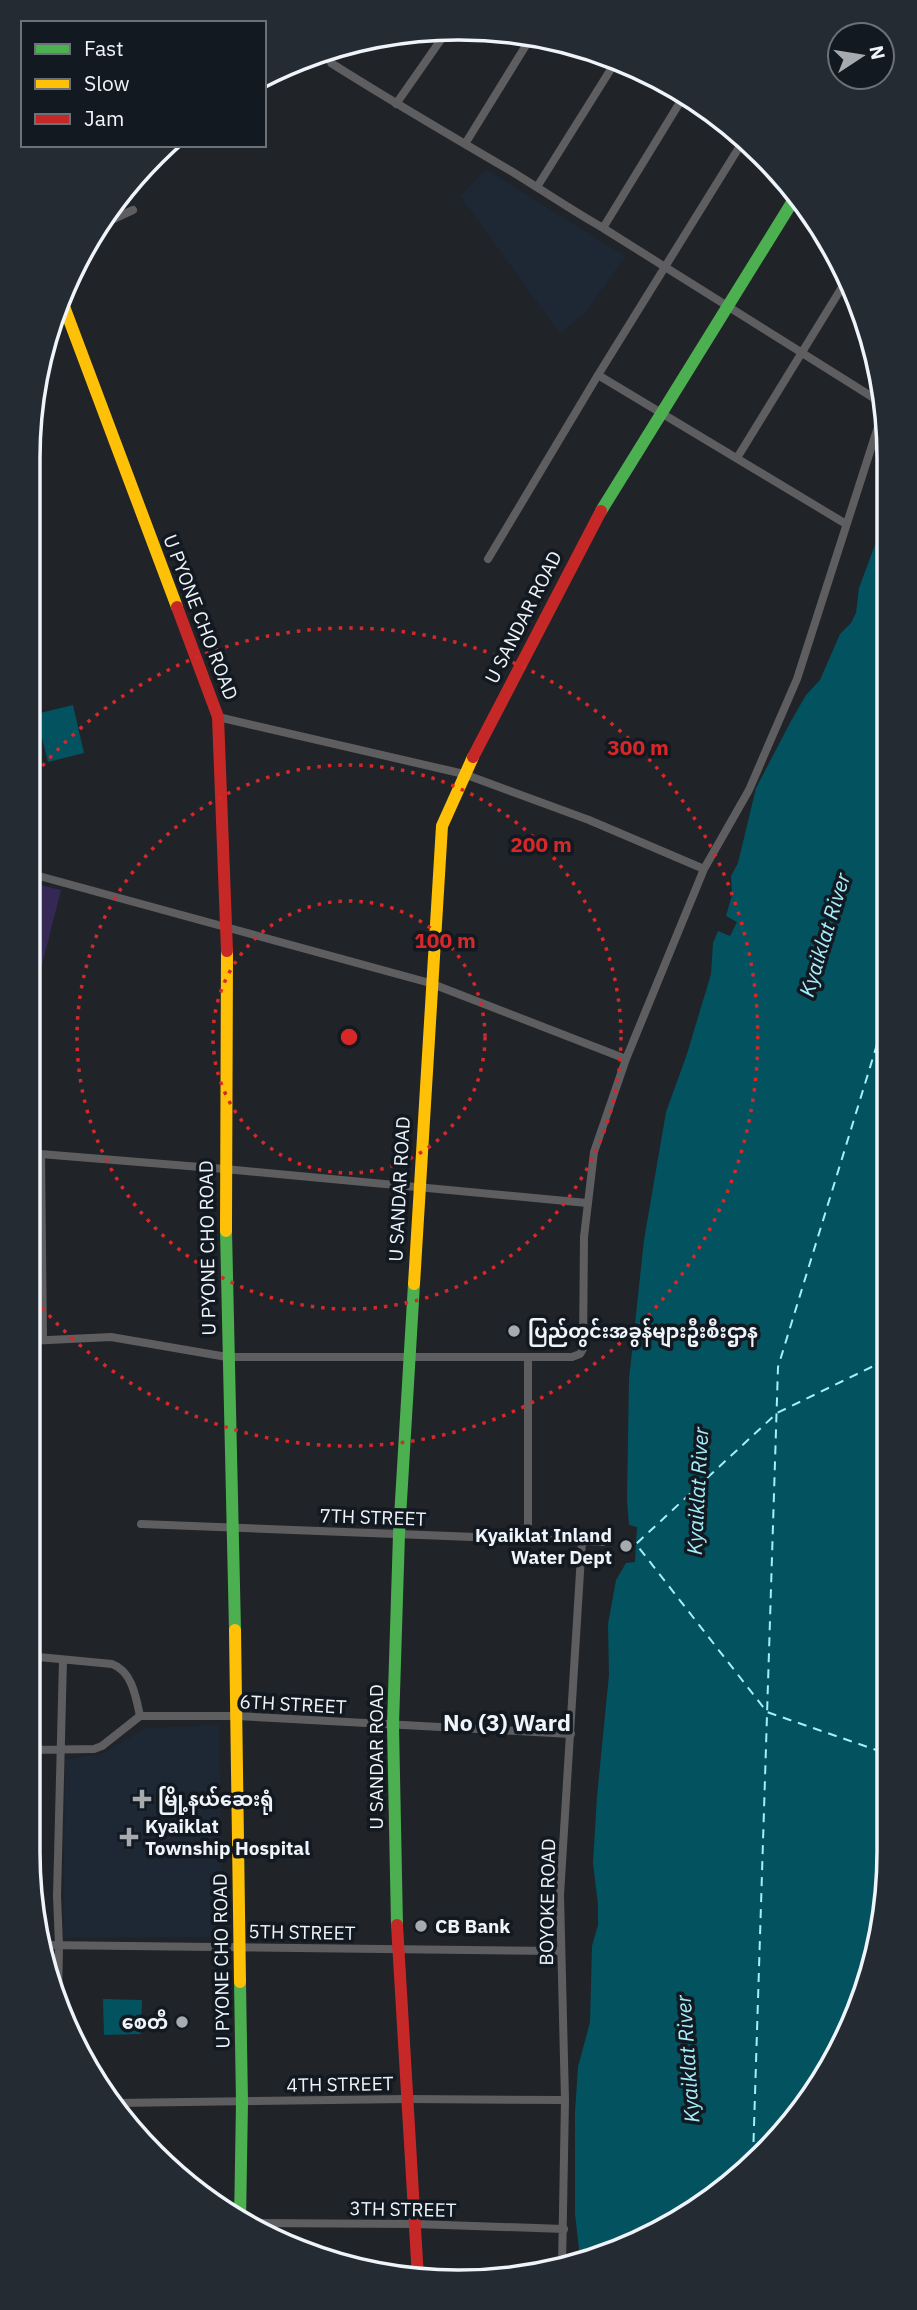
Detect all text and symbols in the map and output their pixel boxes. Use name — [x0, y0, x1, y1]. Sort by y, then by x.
legend — [21, 21, 266, 147]
north arrow — [826, 21, 896, 91]
text: Fast — [84, 34, 124, 62]
text: N — [864, 43, 891, 62]
text: Slow — [84, 69, 130, 97]
text: Jam — [84, 104, 124, 132]
street label: U PYONE CHO ROAD — [158, 531, 244, 703]
street label: U SANDAR ROAD — [479, 547, 567, 687]
text: 300 m — [607, 733, 669, 761]
text: 200 m — [510, 830, 572, 858]
water label: Kyaiklat River — [792, 868, 857, 1000]
text: 100 m — [414, 926, 476, 954]
centre of rings — [337, 1025, 361, 1049]
street label: U SANDAR ROAD — [383, 1116, 415, 1262]
street label: U PYONE CHO ROAD — [193, 1160, 221, 1336]
place label: ပြည်တွင်းအခွန်များဦးစီးဌာန — [528, 1318, 758, 1348]
marker: ပြည်တွင်းအခွန်များဦးစီးဌာန — [506, 1323, 522, 1339]
water label: Kyaiklat River — [680, 1425, 714, 1556]
street label: 7TH STREET — [319, 1503, 427, 1531]
place label: Kyaiklat Inland Water Dept — [475, 1523, 612, 1569]
marker: Kyaiklat Inland Water Dept — [618, 1538, 634, 1554]
street label: U SANDAR ROAD — [364, 1684, 388, 1830]
street label: 6TH STREET — [239, 1689, 347, 1719]
district label: No (3) Ward — [443, 1707, 571, 1737]
place label: မြို့နယ်ဆေးရုံ — [158, 1786, 274, 1815]
marker: မြို့နယ်ဆေးရုံ — [132, 1789, 152, 1809]
place label: Kyaiklat Township Hospital — [145, 1814, 310, 1860]
marker: Kyaiklat Township Hospital — [119, 1827, 139, 1847]
street label: BOYOKE ROAD — [534, 1838, 560, 1966]
street label: U PYONE CHO ROAD — [207, 1873, 235, 2049]
place label: CB Bank — [435, 1914, 510, 1938]
marker: CB Bank — [413, 1918, 429, 1934]
street label: 5TH STREET — [248, 1919, 356, 1945]
water label: Kyaiklat River — [668, 1993, 705, 2124]
place label: စေတီ — [122, 2009, 168, 2034]
marker: စေတီ — [174, 2014, 190, 2030]
street label: 4TH STREET — [286, 2071, 394, 2097]
street label: 3TH STREET — [349, 2196, 457, 2222]

